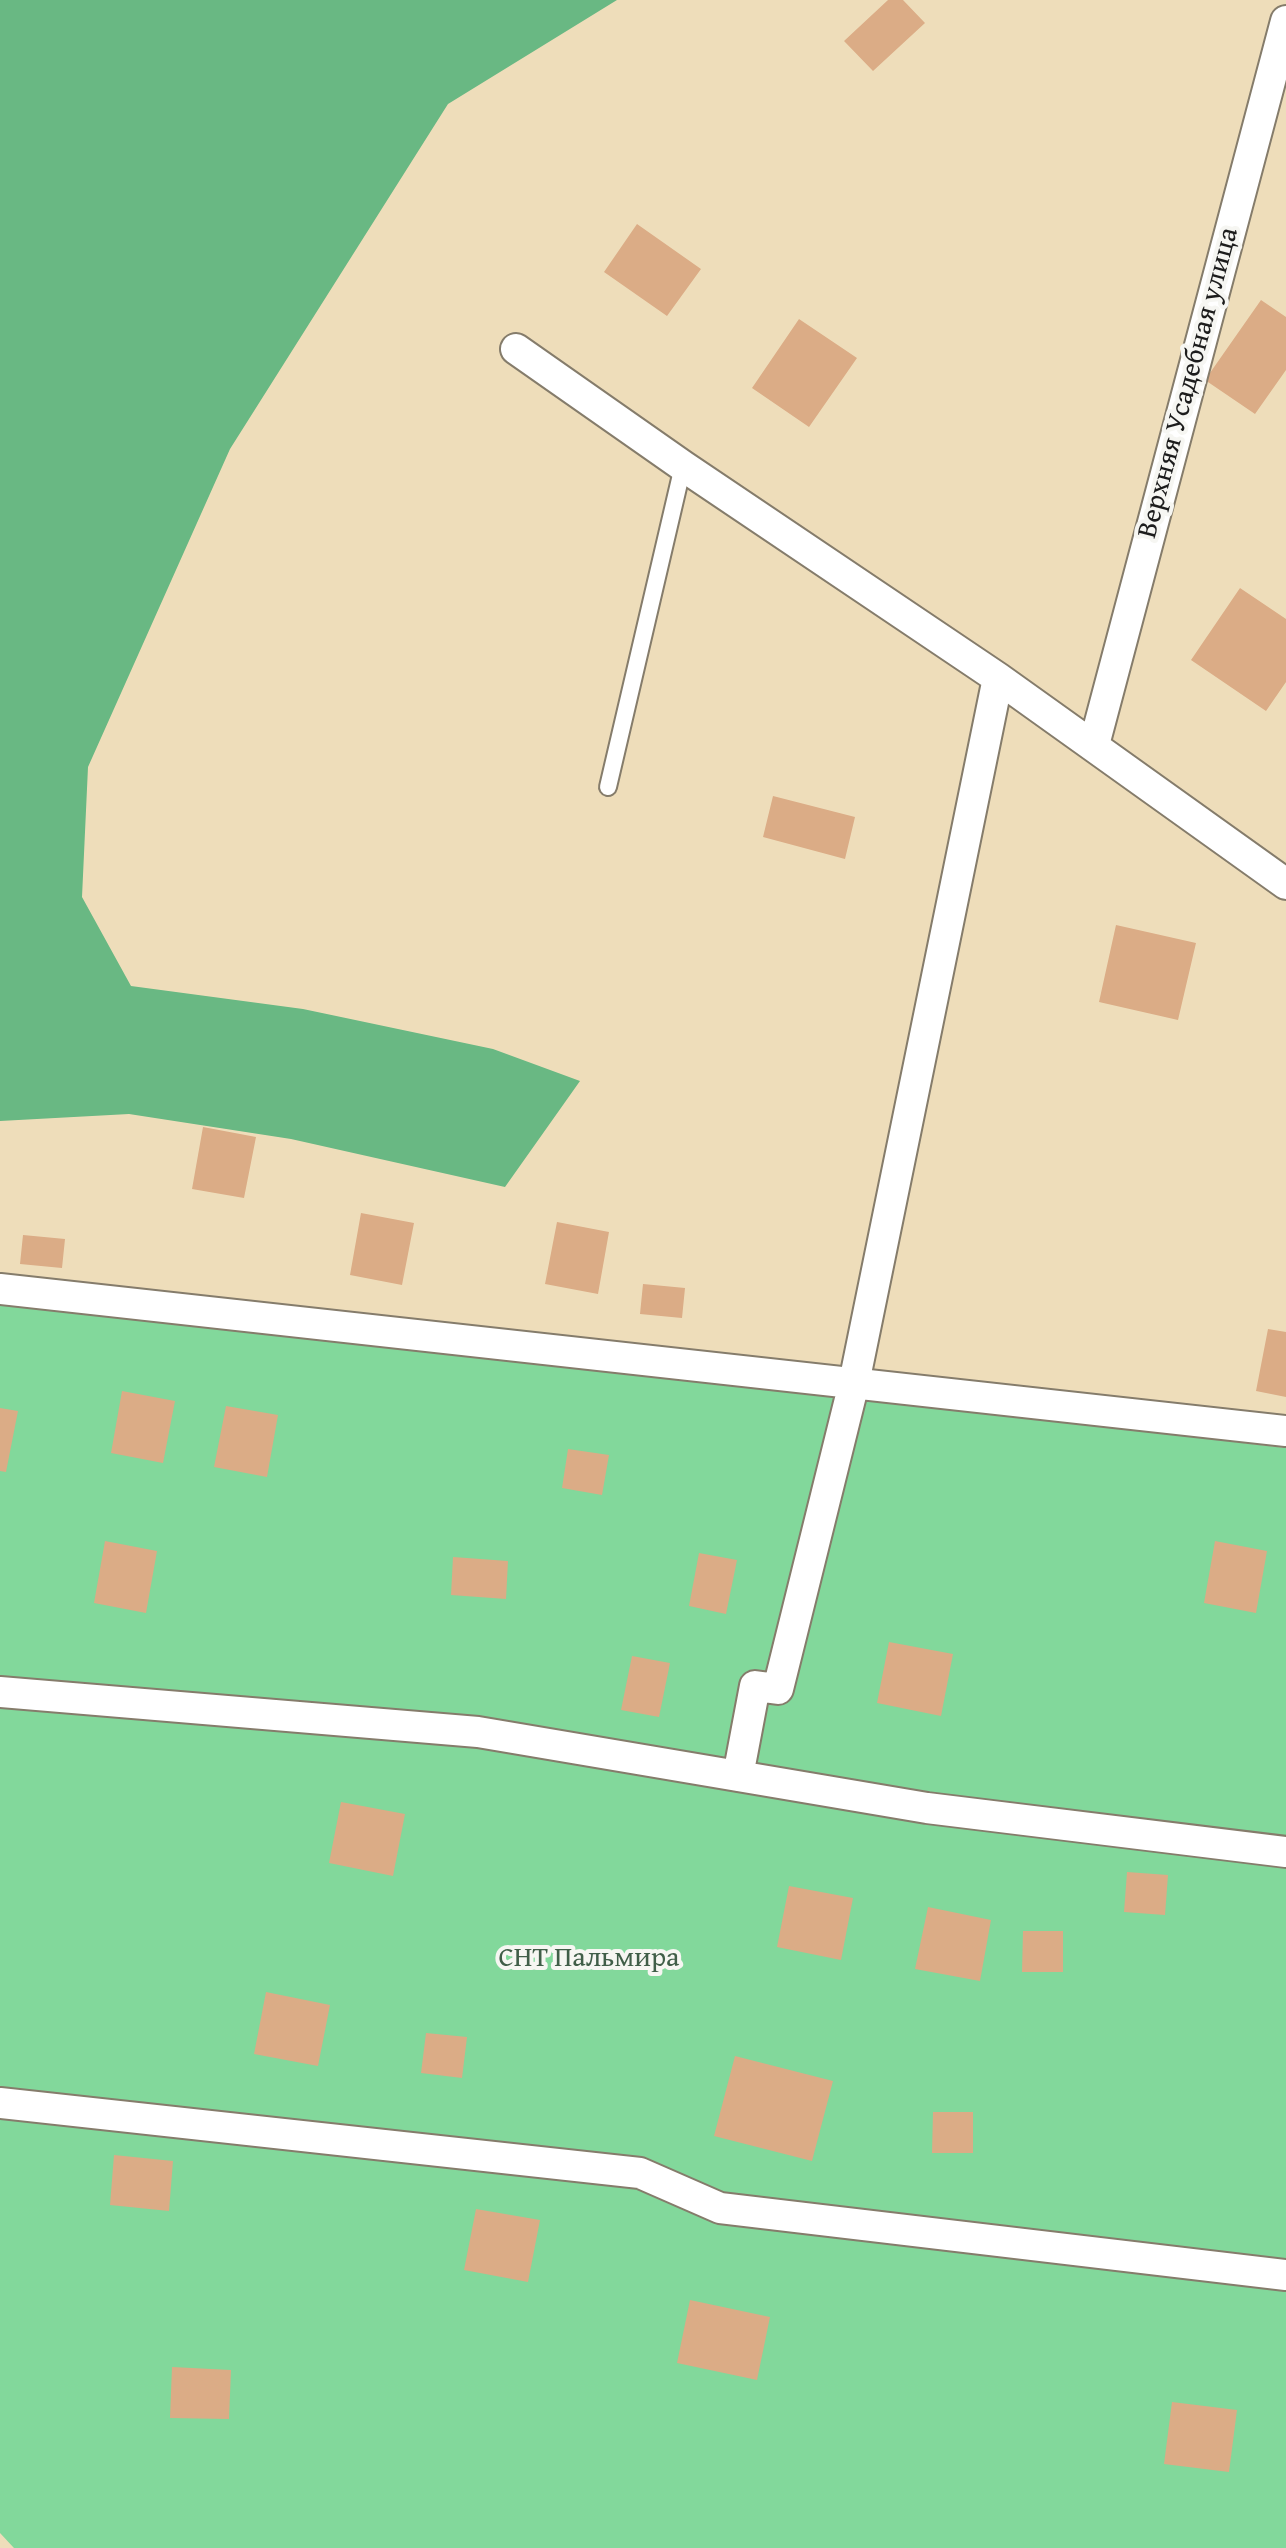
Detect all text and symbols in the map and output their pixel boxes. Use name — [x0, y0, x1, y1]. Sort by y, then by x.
street label: Верхняя Усадебная улица — [1131, 224, 1247, 542]
park label: СНТ Пальмира — [499, 1942, 679, 1976]

